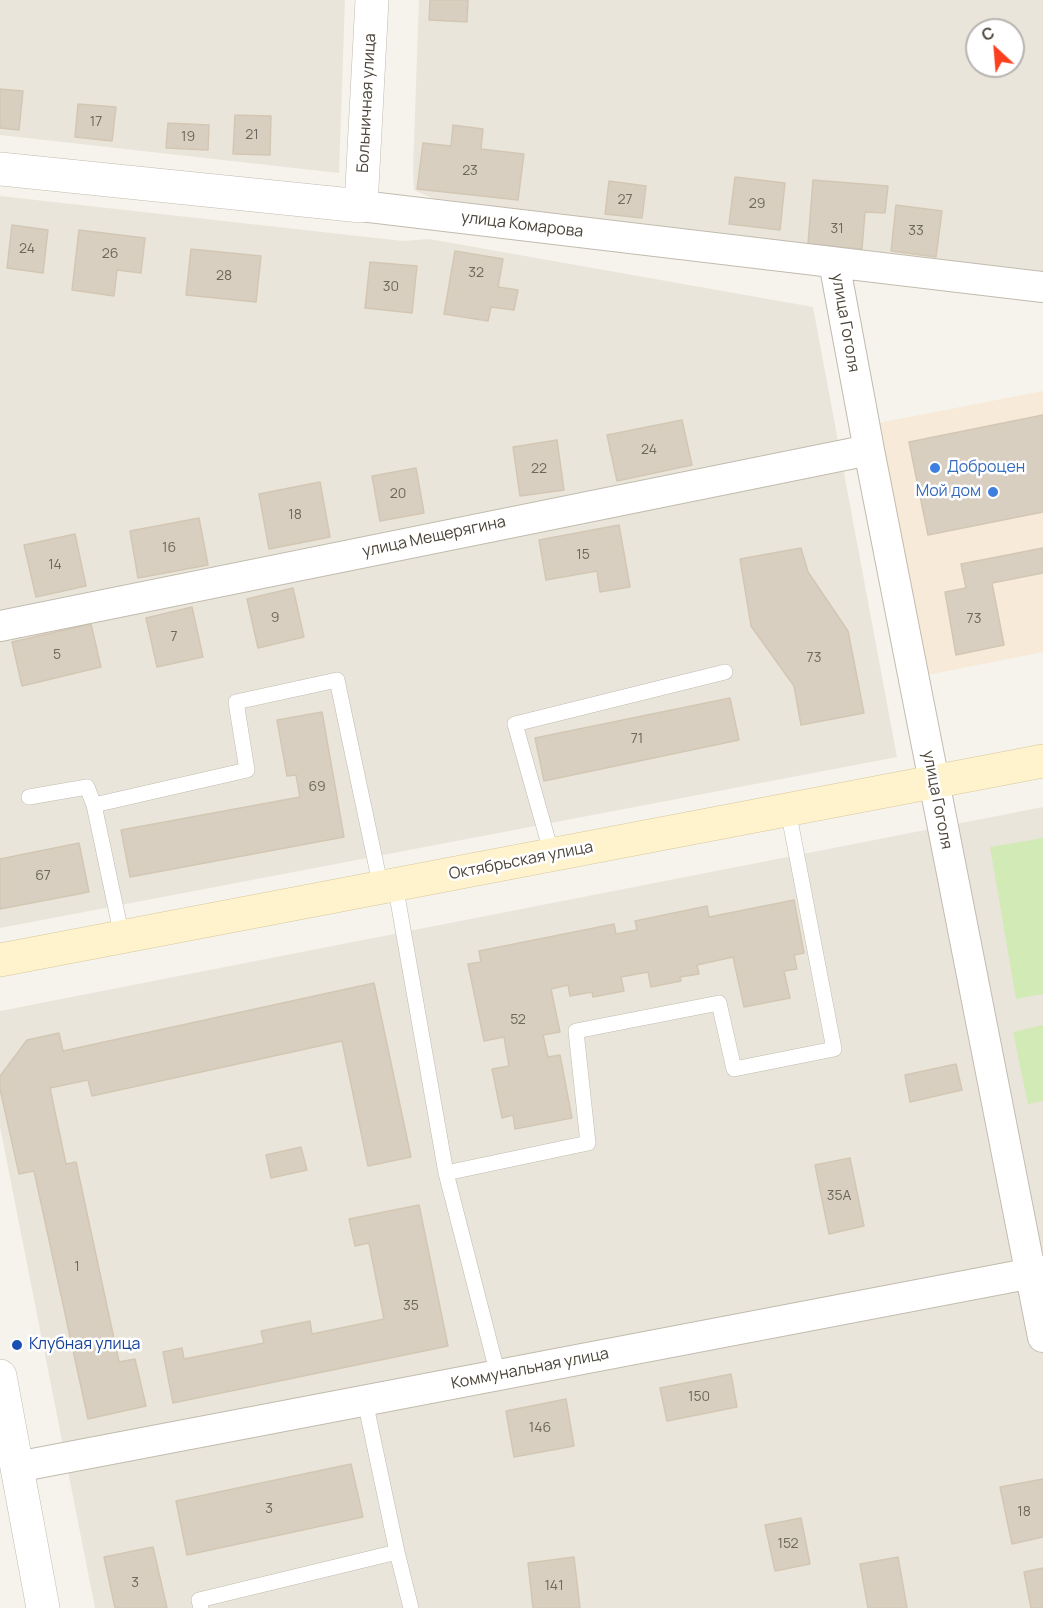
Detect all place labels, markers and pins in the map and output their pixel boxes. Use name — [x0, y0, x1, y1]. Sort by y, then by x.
place label: Доброцен — [947, 458, 1025, 478]
marker: Доброцен — [928, 461, 942, 475]
place label: Мой дом — [916, 482, 981, 502]
marker: Мой дом — [986, 485, 1000, 499]
place label: Клубная улица — [29, 1335, 140, 1355]
marker: Клубная улица — [10, 1338, 24, 1352]

